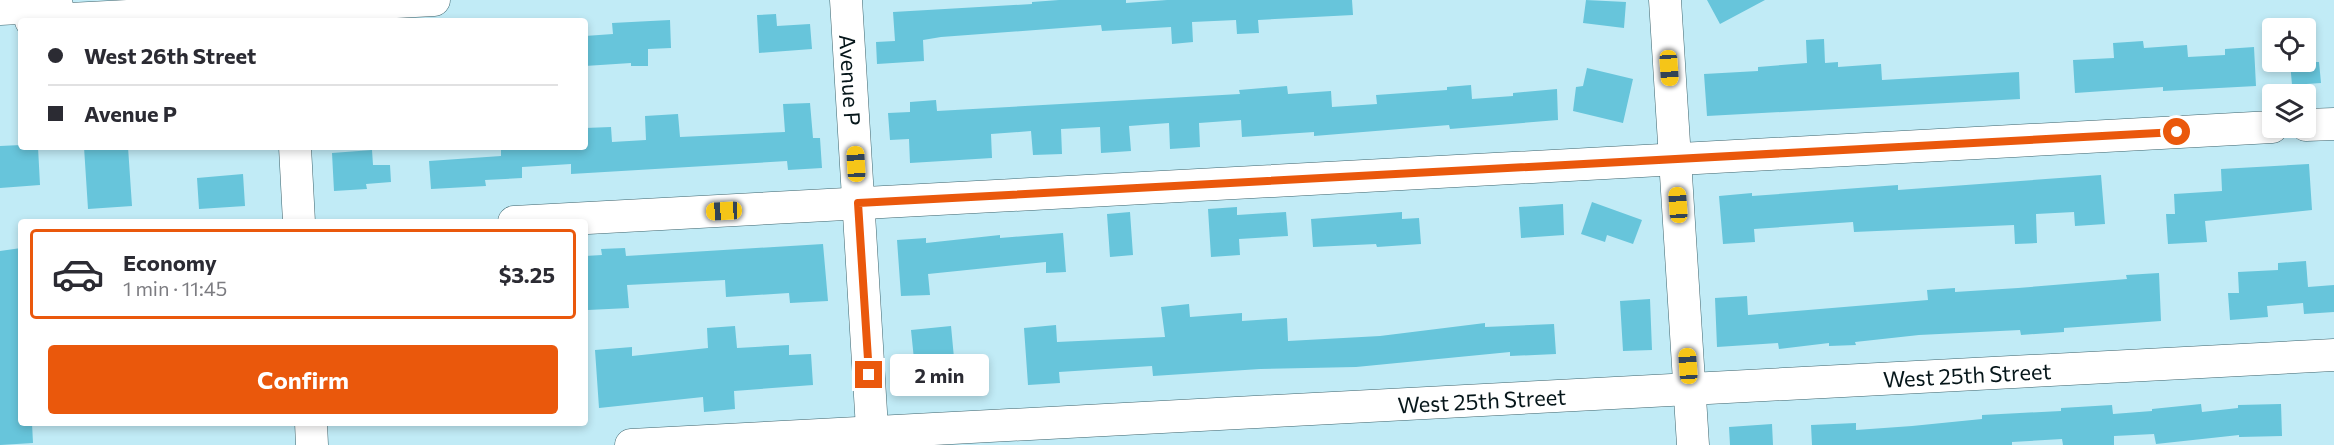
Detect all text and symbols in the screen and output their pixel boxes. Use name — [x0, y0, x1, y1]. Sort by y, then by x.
map controls — [2262, 18, 2316, 138]
button: locate — [2262, 18, 2316, 72]
street label: Avenue P — [835, 33, 867, 126]
text: West 26th Street — [84, 42, 256, 69]
car — [1659, 49, 1679, 87]
button: layers — [2262, 84, 2316, 138]
text: Avenue P — [84, 100, 177, 127]
route start — [2163, 118, 2190, 145]
car — [846, 146, 866, 182]
car — [1668, 186, 1688, 224]
car — [706, 201, 742, 221]
icon: car — [51, 247, 105, 301]
text: Economy — [123, 249, 217, 276]
text: $3.25 — [499, 261, 555, 288]
text: 1 min · 11:45 — [123, 276, 227, 300]
button: Confirm — [48, 345, 558, 414]
car — [1678, 347, 1698, 385]
callout: 2 min — [890, 354, 989, 396]
street label: West 25th Street — [1882, 356, 2052, 392]
route end — [855, 361, 882, 388]
text: 2 min — [915, 363, 964, 387]
street label: West 25th Street — [1397, 382, 1567, 418]

